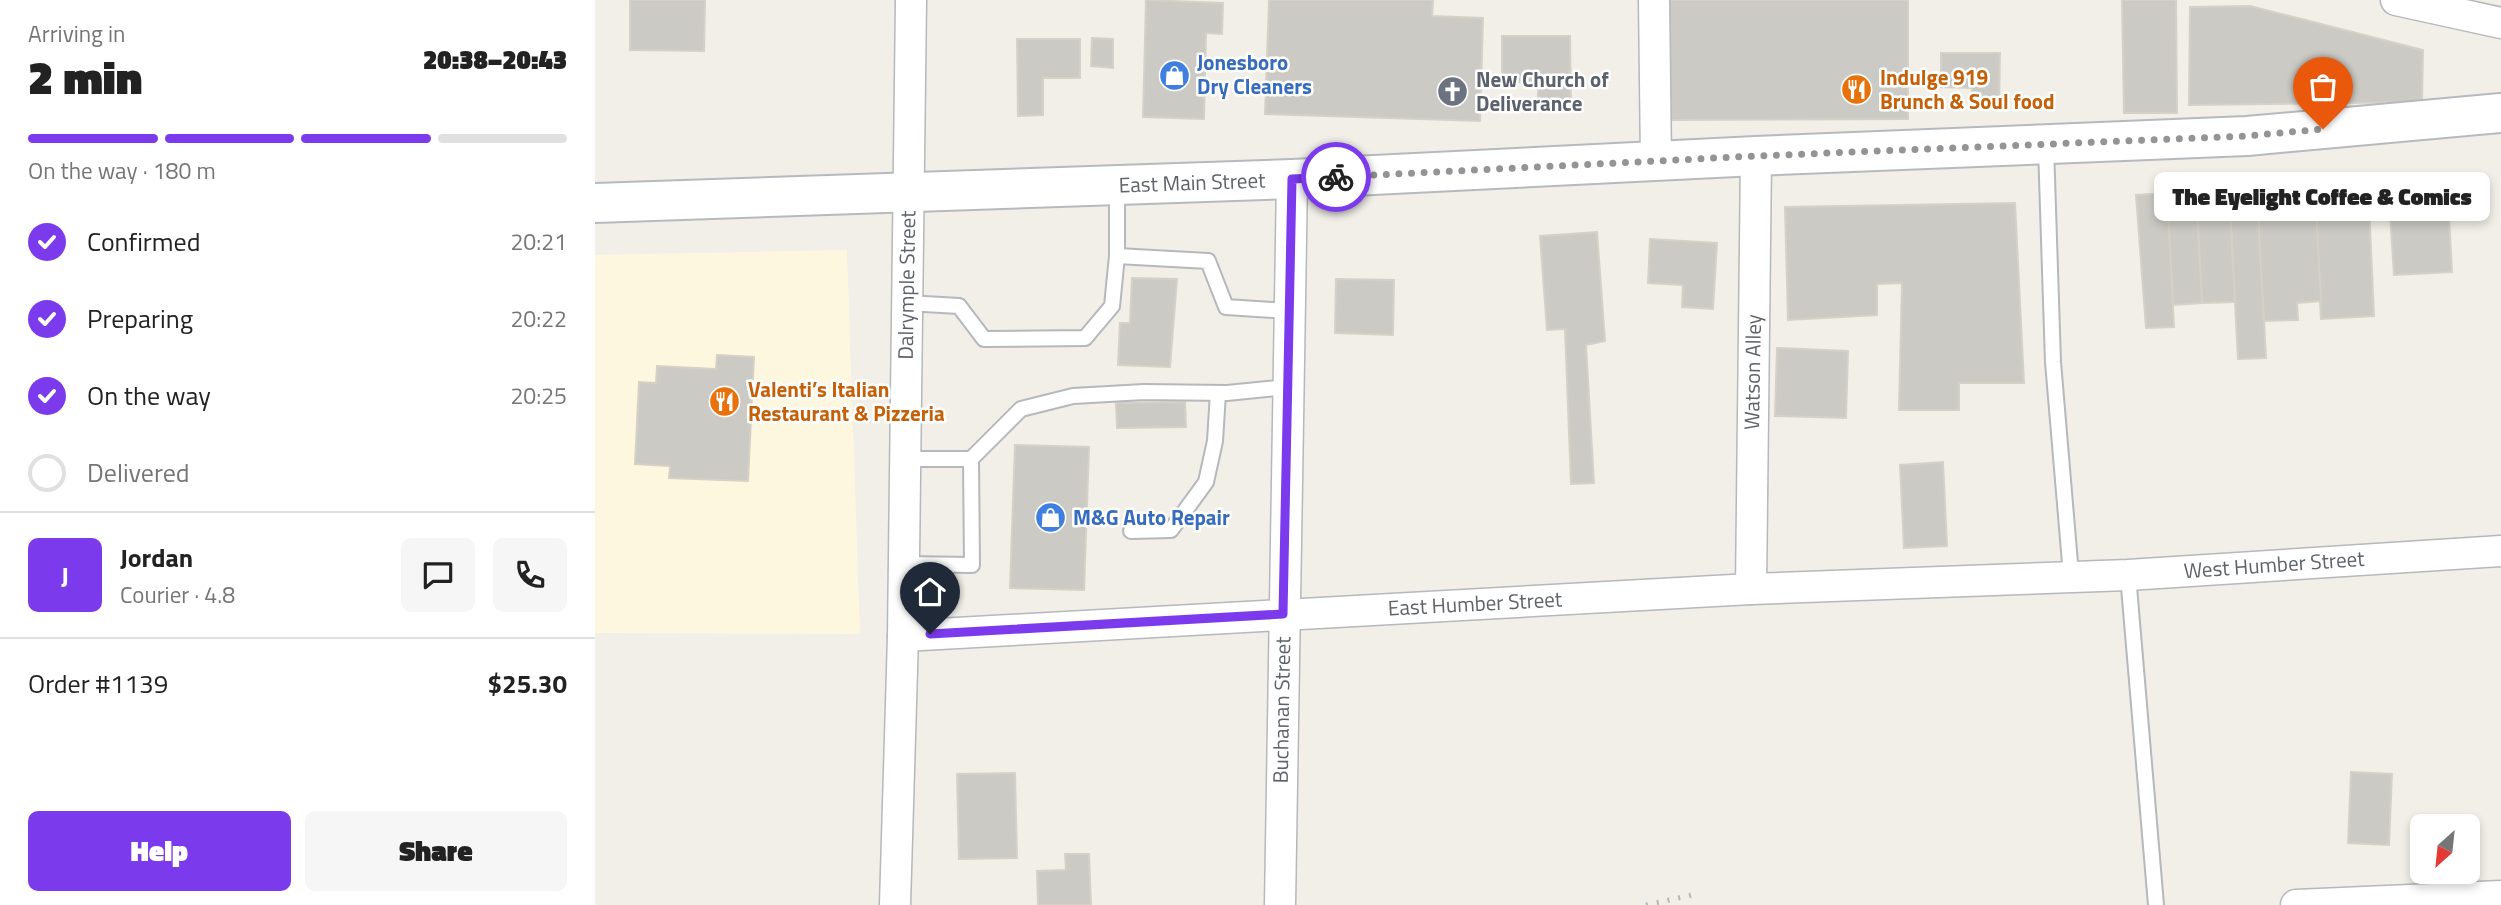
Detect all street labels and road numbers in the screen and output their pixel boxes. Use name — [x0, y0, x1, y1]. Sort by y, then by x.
street label: East Main Street — [1118, 163, 1266, 201]
street label: Dalrymple Street — [889, 210, 923, 360]
street label: Watson Alley — [1735, 314, 1769, 430]
street label: West Humber Street — [2182, 542, 2366, 586]
street label: East Humber Street — [1387, 582, 1564, 624]
street label: Buchanan Street — [1264, 636, 1298, 784]

